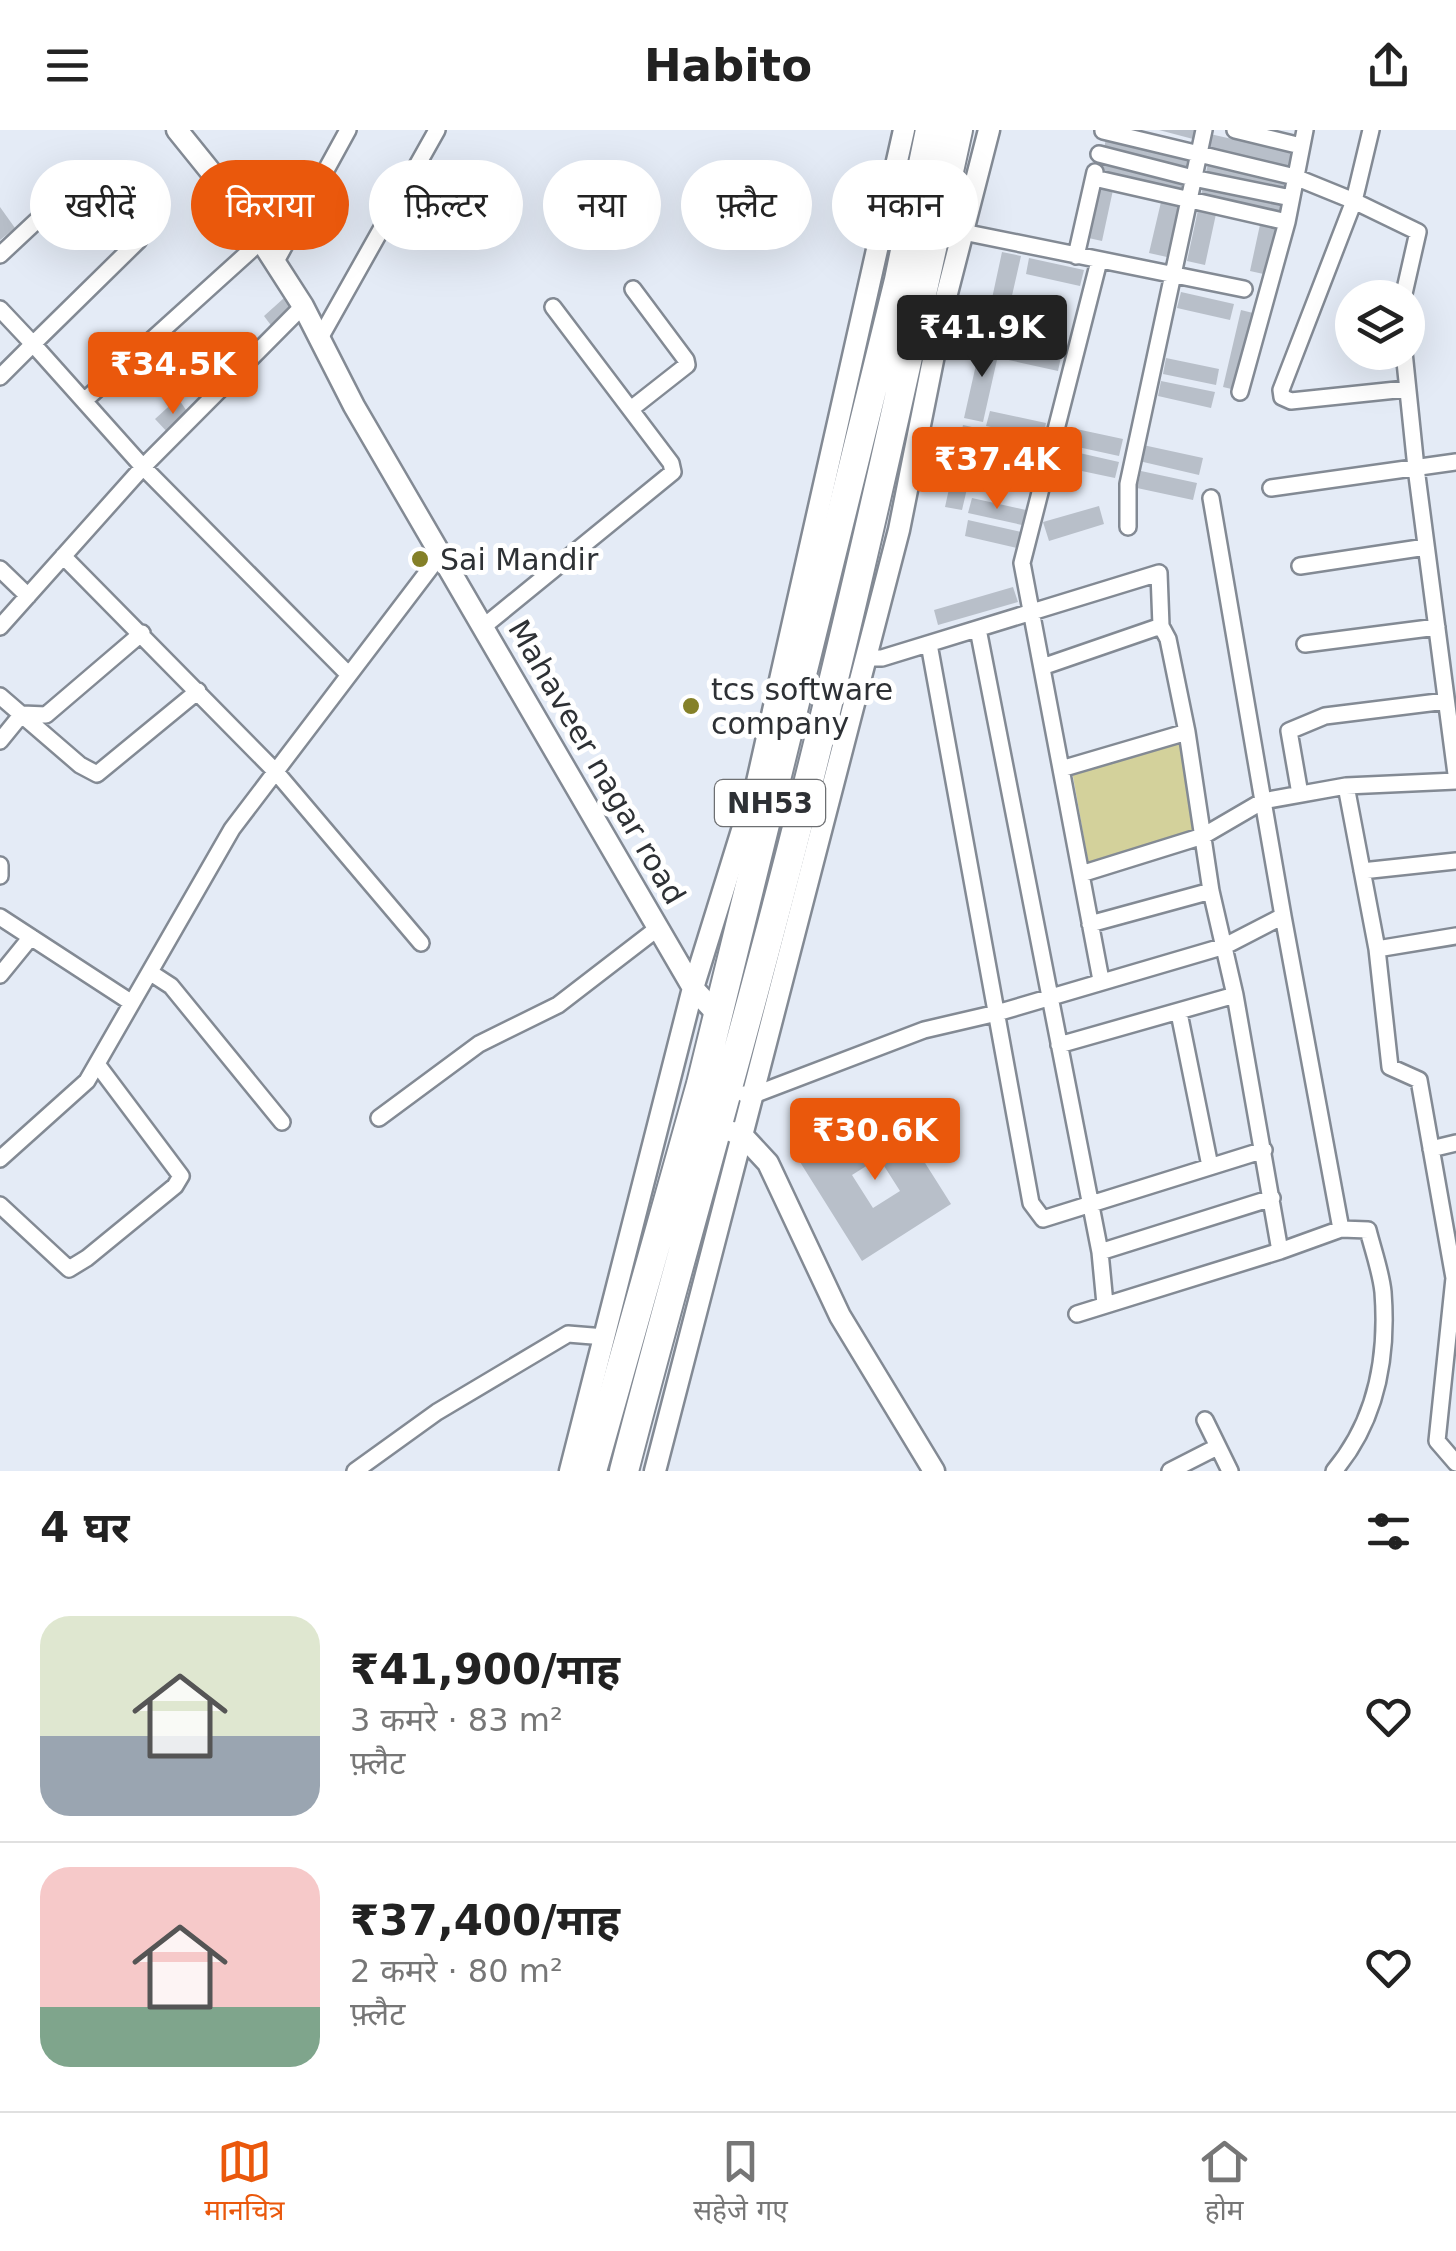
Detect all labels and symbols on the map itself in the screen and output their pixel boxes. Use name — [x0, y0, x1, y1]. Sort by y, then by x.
pin: ₹41.9K — [901, 295, 1063, 380]
pin: ₹34.5K — [92, 332, 254, 417]
pin: ₹37.4K — [916, 427, 1078, 512]
place label: Sai Mandir — [440, 542, 599, 577]
marker: Sai Mandir — [409, 548, 431, 570]
street label: Mahaveer nagar road — [501, 614, 693, 910]
place label: tcs software company — [711, 672, 893, 741]
marker: tcs software company — [680, 695, 702, 717]
road number: NH53 — [715, 780, 825, 826]
pin: ₹30.6K — [794, 1098, 956, 1183]

